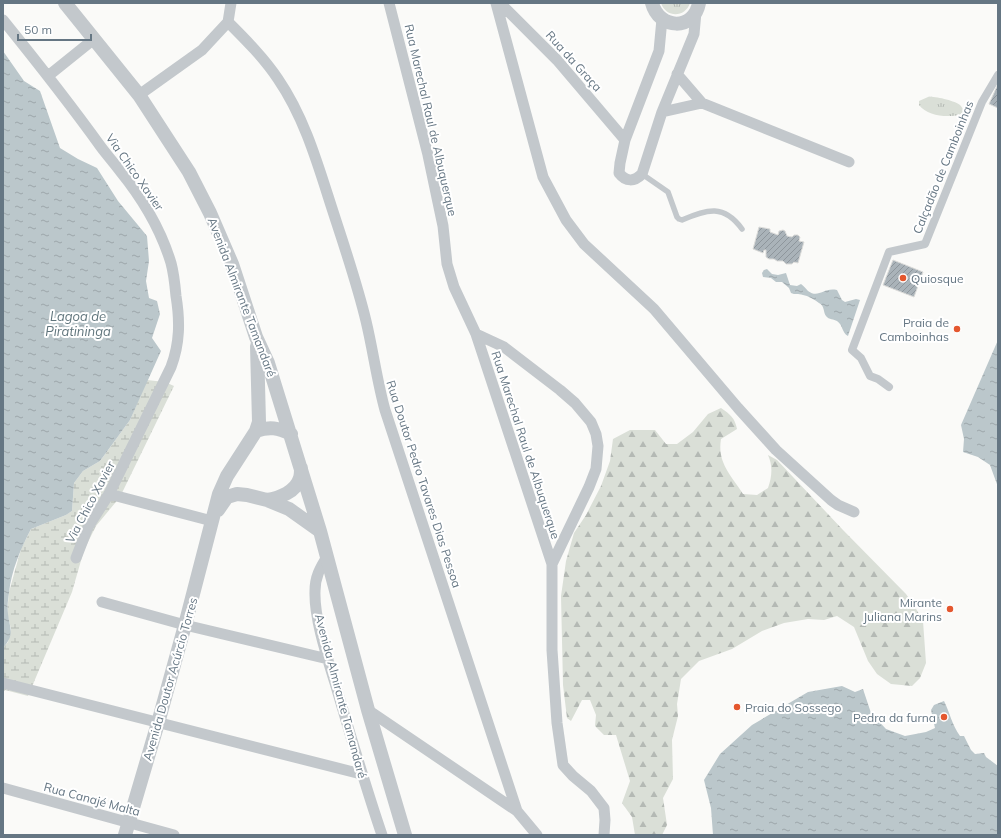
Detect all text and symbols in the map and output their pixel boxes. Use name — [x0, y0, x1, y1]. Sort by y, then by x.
scale bar — [18, 16, 91, 42]
text: 50 m — [24, 22, 52, 37]
street label: Rua Marechal Raul de Albuquerque — [402, 22, 460, 218]
street label: Rua da Graça — [543, 28, 605, 94]
street label: Calçadão de Camboinhas — [909, 98, 977, 236]
street label: Via Chico Xavier — [103, 131, 167, 214]
street label: Avenida Almirante Tamandaré — [205, 215, 279, 379]
place label: Quiosque — [911, 271, 964, 286]
marker: Quiosque — [898, 273, 908, 283]
water label: Lagoa de Piratininga — [45, 308, 111, 339]
place label: Praia de Camboinhas — [879, 315, 949, 344]
marker: Praia de Camboinhas — [952, 324, 962, 334]
street label: Rua Marechal Raul de Albuquerque — [488, 349, 564, 541]
street label: Rua Doutor Pedro Tavares Dias Pessoa — [383, 378, 465, 590]
street label: Via Chico Xavier — [62, 458, 118, 545]
place label: Mirante Juliana Marins — [863, 595, 942, 624]
street label: Avenida Doutor Acúrcio Torres — [140, 596, 201, 762]
marker: Mirante Juliana Marins — [945, 604, 955, 614]
street label: Avenida Almirante Tamandaré — [312, 612, 370, 780]
place label: Praia do Sossego — [745, 700, 842, 715]
marker: Praia do Sossego — [732, 702, 742, 712]
place label: Pedra da furna — [853, 710, 936, 725]
marker: Pedra da furna — [939, 712, 949, 722]
street label: Rua Canajé Malta — [42, 779, 142, 819]

